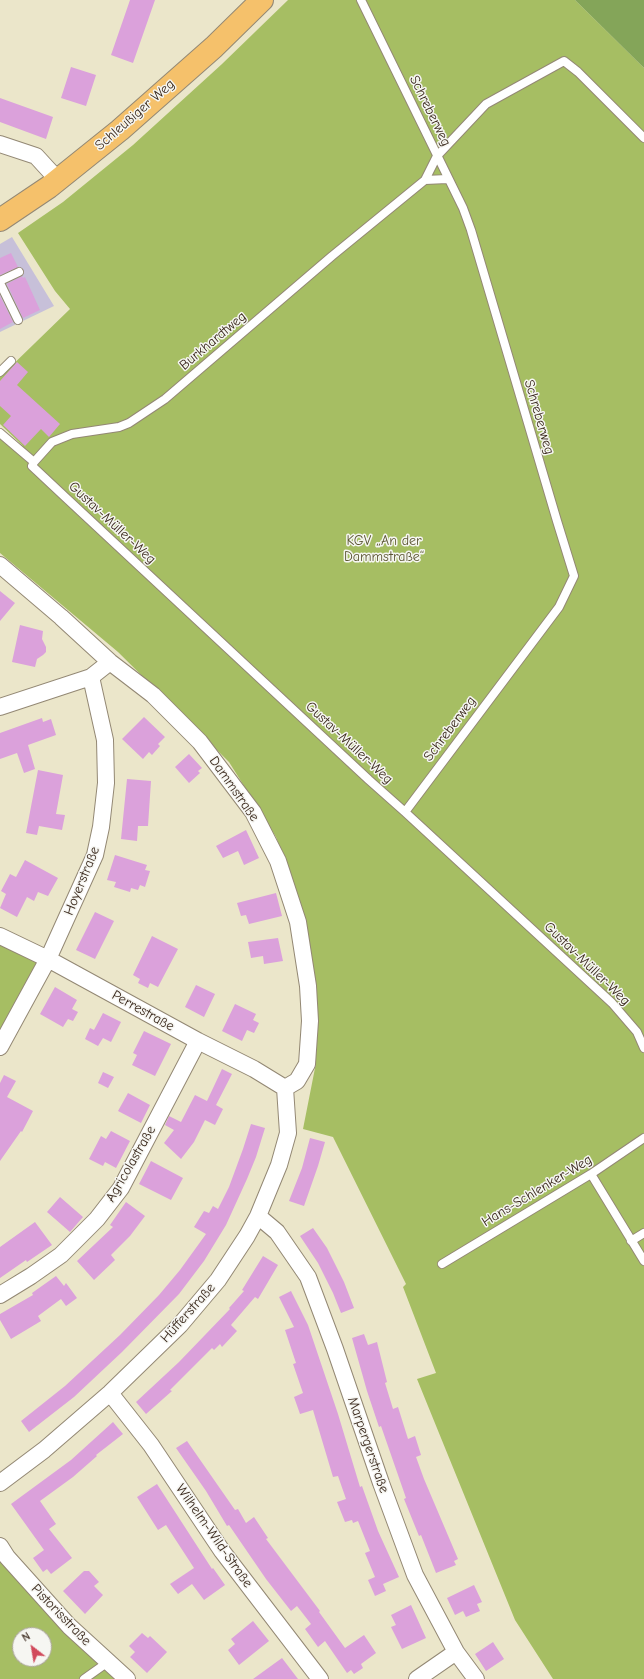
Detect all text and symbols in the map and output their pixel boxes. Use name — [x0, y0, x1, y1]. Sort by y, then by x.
street label: Schreberweg — [406, 73, 454, 149]
street label: Schleußiger Weg — [92, 76, 178, 154]
street label: Burkhardtweg — [176, 308, 250, 374]
street label: Schreberweg — [520, 378, 558, 456]
street label: Gustav-Müller-Weg — [65, 478, 159, 568]
park label: KGV „An der Dammstraße“ — [344, 533, 424, 566]
street label: Schreberweg — [420, 693, 480, 765]
street label: Gustav-Müller-Weg — [302, 698, 396, 788]
street label: Dammstraße — [205, 753, 263, 825]
street label: Hoyerstraße — [61, 844, 103, 918]
street label: Gustav-Müller-Weg — [540, 919, 634, 1009]
street label: Perrestraße — [109, 987, 177, 1035]
street label: Agricolastraße — [102, 1123, 160, 1205]
street label: Hans-Schlenker-Weg — [479, 1151, 595, 1231]
street label: Hüfferstraße — [157, 1280, 219, 1346]
street label: Marpergerstraße — [344, 1395, 392, 1495]
street label: Wilhelm-Wild-Straße — [172, 1481, 256, 1591]
street label: Pistorisstraße — [27, 1581, 95, 1649]
north arrow — [12, 1627, 52, 1667]
text: N — [20, 1630, 33, 1645]

